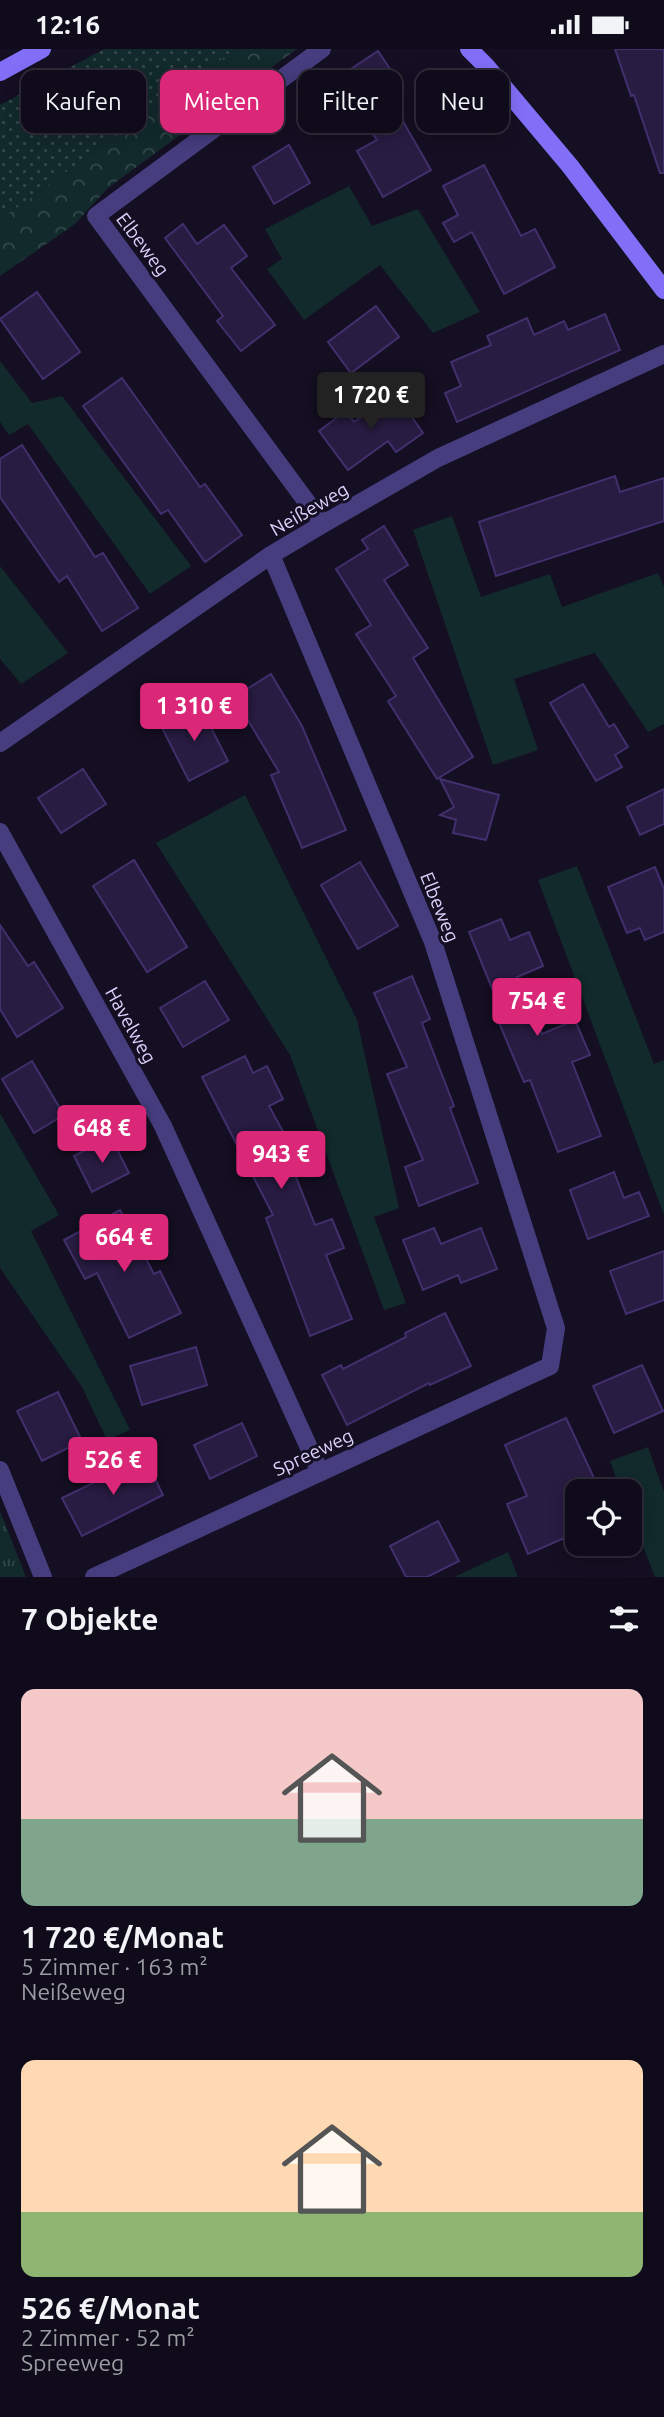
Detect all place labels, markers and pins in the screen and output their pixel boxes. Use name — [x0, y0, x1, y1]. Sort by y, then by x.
pin: 1 720 € — [306, 373, 436, 432]
pin: 1 310 € — [129, 683, 259, 743]
pin: 754 € — [488, 979, 586, 1038]
pin: 648 € — [53, 1105, 151, 1165]
pin: 943 € — [232, 1131, 330, 1191]
pin: 664 € — [75, 1215, 173, 1274]
pin: 526 € — [64, 1437, 162, 1497]

